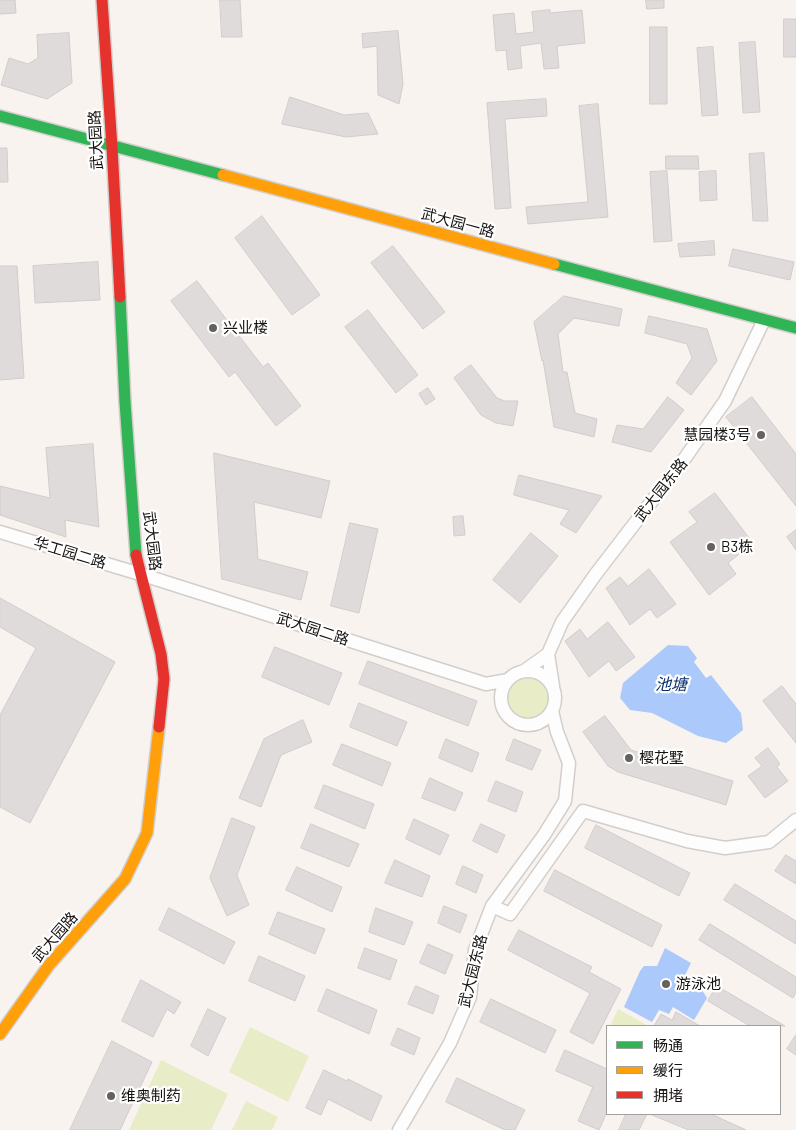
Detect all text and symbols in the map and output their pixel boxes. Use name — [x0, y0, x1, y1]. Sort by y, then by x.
street label: 武大园路 — [85, 110, 107, 170]
street label: 武大园一路 — [419, 205, 497, 241]
place label: 兴业楼 — [223, 319, 268, 337]
marker: 兴业楼 — [207, 322, 219, 334]
place label: 慧园楼3号 — [683, 426, 751, 444]
marker: 慧园楼3号 — [755, 429, 767, 441]
street label: 武大园东路 — [631, 455, 691, 525]
street label: 武大园路 — [139, 510, 165, 572]
street label: 华工园二路 — [32, 533, 108, 573]
place label: B3栋 — [721, 538, 753, 556]
marker: B3栋 — [705, 541, 717, 553]
street label: 武大园二路 — [275, 609, 351, 649]
water label: 池塘 — [655, 675, 687, 695]
place label: 樱花墅 — [639, 749, 684, 767]
marker: 樱花墅 — [623, 752, 635, 764]
street label: 武大园路 — [29, 908, 81, 966]
street label: 武大园东路 — [455, 932, 491, 1010]
place label: 游泳池 — [676, 975, 721, 993]
marker: 游泳池 — [660, 978, 672, 990]
legend — [606, 1025, 781, 1115]
text: 畅通 — [653, 1036, 683, 1054]
text: 缓行 — [653, 1061, 683, 1079]
text: 拥堵 — [653, 1086, 683, 1104]
place label: 维奥制药 — [121, 1087, 181, 1105]
marker: 维奥制药 — [105, 1090, 117, 1102]

